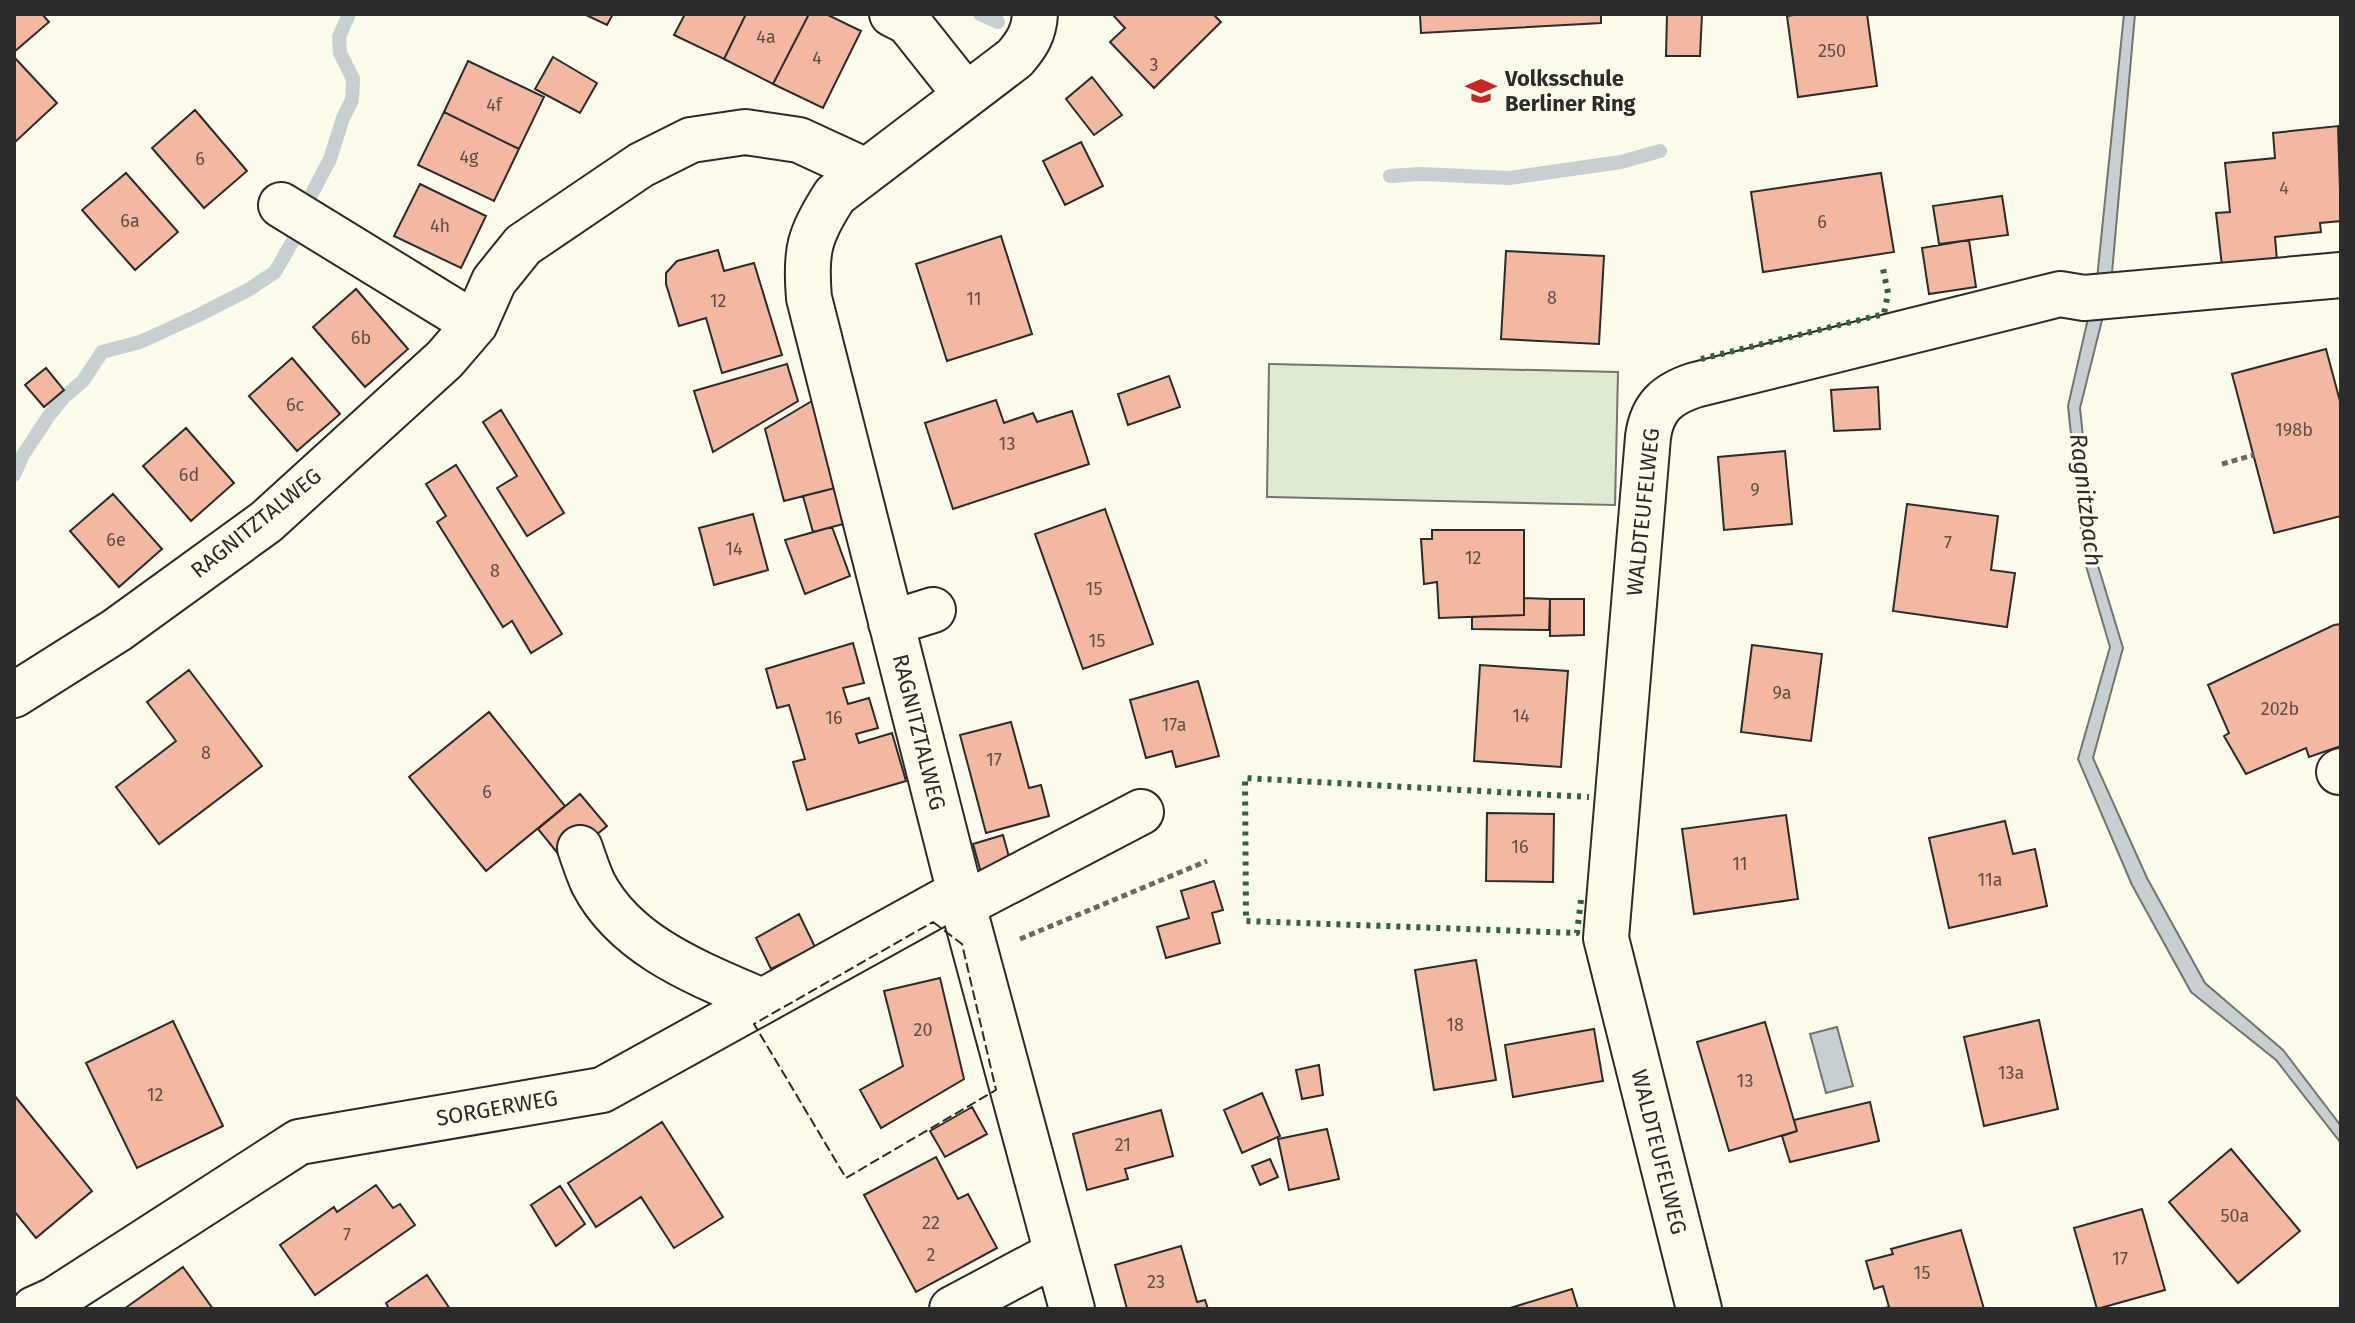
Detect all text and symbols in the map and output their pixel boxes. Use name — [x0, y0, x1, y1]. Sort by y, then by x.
house number: 4a — [756, 26, 776, 48]
house number: 250 — [1818, 40, 1846, 62]
house number: 4 — [812, 47, 822, 69]
house number: 3 — [1150, 54, 1158, 76]
place label: Volksschule Berliner Ring — [1504, 65, 1637, 117]
school or university icon: Volksschule Berliner Ring — [1464, 74, 1498, 108]
house number: 4f — [486, 94, 504, 116]
house number: 4g — [460, 146, 479, 168]
house number: 6 — [195, 148, 205, 170]
house number: 4 — [2279, 177, 2289, 199]
house number: 6a — [120, 210, 140, 232]
house number: 6 — [1817, 211, 1827, 233]
house number: 4h — [430, 215, 450, 237]
house number: 8 — [1547, 287, 1557, 309]
house number: 11 — [966, 288, 982, 310]
house number: 12 — [710, 290, 726, 312]
house number: 6b — [351, 327, 371, 349]
house number: 6c — [286, 394, 304, 416]
house number: 198b — [2275, 419, 2313, 441]
street label: WALDTEUFELWEG — [1621, 427, 1665, 597]
water label: Ragnitzbach — [2064, 432, 2108, 568]
house number: 13 — [999, 433, 1015, 455]
street label: RAGNITZTALWEG — [185, 462, 327, 584]
house number: 6d — [179, 464, 199, 486]
house number: 9 — [1750, 479, 1760, 501]
house number: 6e — [106, 529, 126, 551]
house number: 7 — [1944, 532, 1952, 554]
house number: 14 — [725, 538, 743, 560]
house number: 12 — [1465, 547, 1481, 569]
house number: 8 — [490, 560, 500, 582]
house number: 15 — [1086, 578, 1102, 600]
house number: 15 — [1089, 630, 1105, 652]
street label: RAGNITZTALWEG — [887, 651, 951, 813]
house number: 9a — [1772, 682, 1792, 704]
house number: 202b — [2261, 698, 2299, 720]
house number: 14 — [1512, 705, 1530, 727]
house number: 16 — [825, 707, 843, 729]
house number: 17a — [1161, 714, 1187, 736]
house number: 8 — [201, 742, 211, 764]
house number: 17 — [986, 749, 1002, 771]
house number: 6 — [482, 781, 492, 803]
house number: 16 — [1511, 836, 1529, 858]
house number: 11 — [1732, 853, 1748, 875]
house number: 11a — [1977, 869, 2003, 891]
house number: 18 — [1446, 1014, 1464, 1036]
house number: 20 — [914, 1019, 932, 1041]
house number: 13a — [1998, 1062, 2024, 1084]
street label: WALDTEUFELWEG — [1625, 1067, 1693, 1237]
house number: 13 — [1737, 1070, 1753, 1092]
house number: 12 — [147, 1084, 163, 1106]
street label: SORGERWEG — [434, 1084, 560, 1132]
house number: 21 — [1115, 1134, 1131, 1156]
house number: 50a — [2221, 1205, 2249, 1227]
house number: 22 — [922, 1212, 940, 1234]
house number: 7 — [343, 1224, 351, 1246]
house number: 2 — [927, 1244, 936, 1266]
house number: 17 — [2112, 1248, 2128, 1270]
house number: 15 — [1914, 1262, 1930, 1284]
house number: 23 — [1147, 1271, 1165, 1293]

